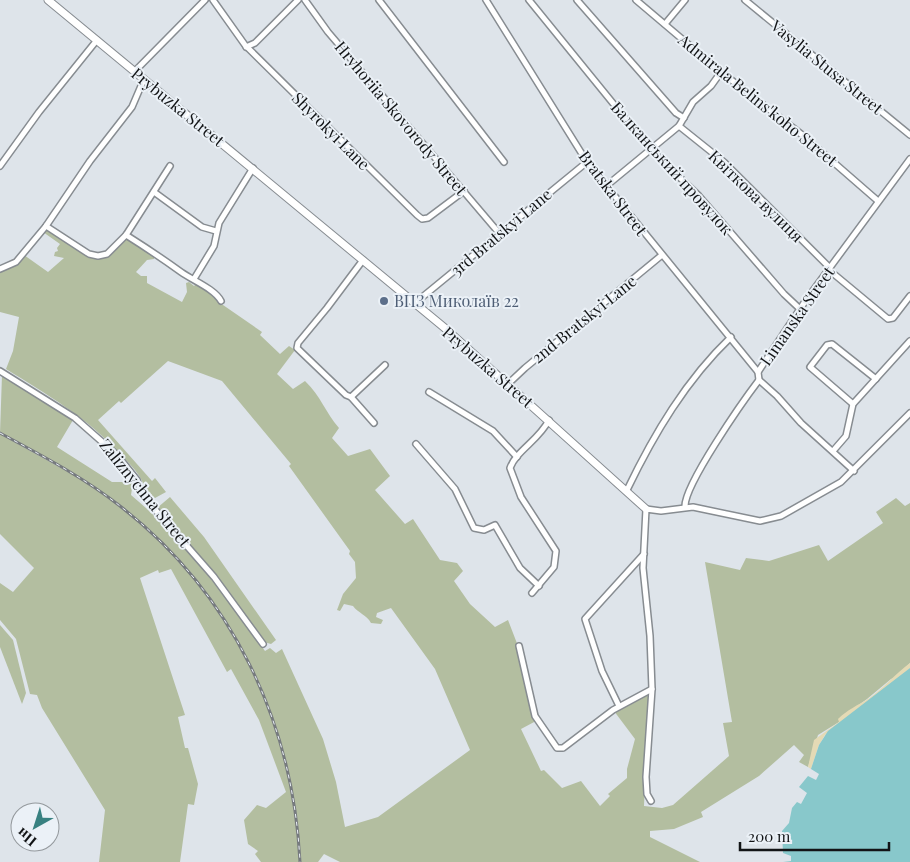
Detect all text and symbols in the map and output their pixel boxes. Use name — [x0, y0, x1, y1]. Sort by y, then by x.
street label: Vasylia Stusa Street — [766, 14, 888, 119]
street label: Admirala Belins'koho Street — [674, 28, 842, 171]
street label: Hryhoriia Skovorody Street — [331, 36, 472, 199]
street label: Prybuzka Street — [127, 63, 229, 151]
street label: Shyrokyi Lane — [288, 87, 375, 174]
street label: Балканський провулок — [607, 97, 738, 239]
street label: Квіткова вулиця — [704, 145, 808, 247]
street label: Bratska Street — [575, 146, 652, 240]
street label: 3rd Bratskyi Lane — [446, 183, 556, 280]
street label: Limanska Street — [755, 262, 839, 369]
street label: 2nd Bratskyi Lane — [527, 270, 640, 367]
place label: ВПЗ Миколаїв 22 — [394, 290, 519, 311]
marker: ВПЗ Миколаїв 22 — [378, 295, 390, 307]
street label: Prybuzka Street — [438, 321, 538, 412]
street label: Zaliznychna Street — [95, 434, 196, 551]
north arrow — [10, 802, 60, 852]
scale bar — [740, 820, 889, 852]
text: Пн — [13, 824, 40, 851]
text: 200 m — [748, 826, 791, 846]

